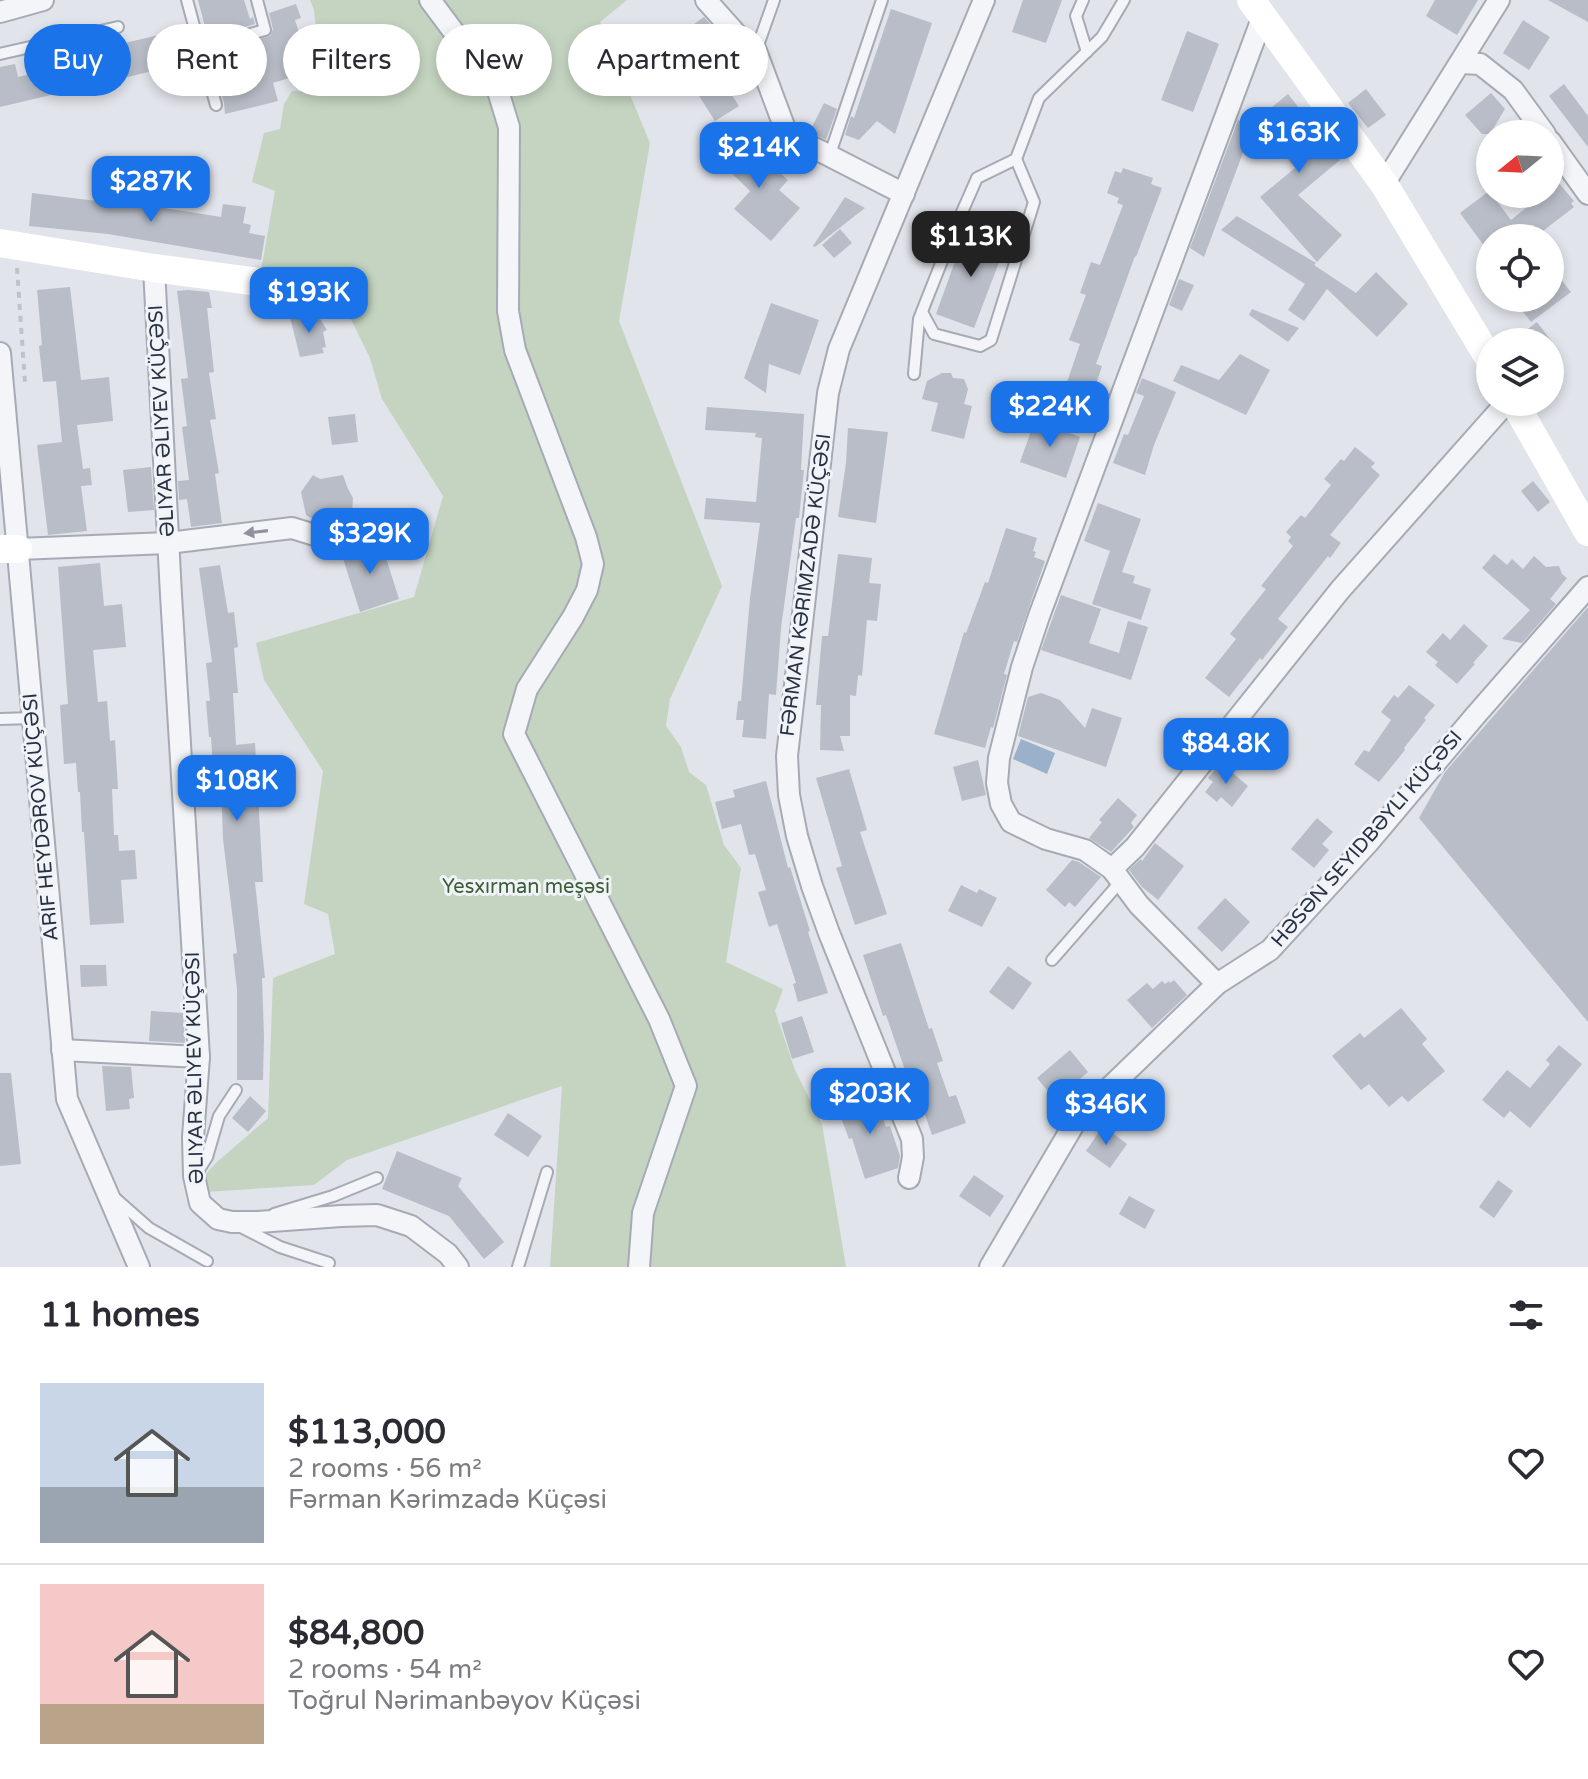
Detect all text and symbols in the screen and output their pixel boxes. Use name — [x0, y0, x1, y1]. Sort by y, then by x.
chip: Buy — [24, 24, 131, 96]
chip: Rent — [147, 24, 267, 96]
chip: Filters — [283, 24, 420, 96]
chip: New — [436, 24, 552, 96]
chip: Apartment — [568, 24, 768, 96]
pin: $163K — [1243, 107, 1355, 175]
text: $163K — [1258, 117, 1340, 148]
north arrow — [1476, 120, 1564, 208]
map controls — [1476, 120, 1564, 416]
pin: $214K — [703, 122, 815, 190]
text: $214K — [718, 132, 800, 163]
pin: $287K — [95, 156, 207, 224]
text: $287K — [110, 166, 192, 197]
pin: $113K — [915, 211, 1027, 279]
text: $113K — [930, 221, 1012, 252]
button: locate — [1476, 224, 1564, 312]
pin: $193K — [253, 267, 365, 335]
text: $193K — [268, 277, 350, 308]
street label: ƏLIYAR ƏLIYEV KÜÇƏSI — [143, 304, 180, 538]
button: layers — [1476, 328, 1564, 416]
pin: $224K — [994, 381, 1106, 449]
text: $224K — [1009, 391, 1091, 422]
street label: FƏRMAN KƏRIMZADƏ KÜÇƏSI — [775, 432, 836, 738]
pin: $329K — [314, 508, 426, 576]
text: $329K — [329, 518, 411, 549]
one-way arrow — [243, 526, 268, 539]
street label: ARIF HEYDƏROV KÜÇƏSI — [17, 692, 64, 942]
pin: $84.8K — [1161, 718, 1291, 786]
street label: HƏSƏN SEYIDBƏYLI KÜÇƏSI — [1266, 725, 1468, 952]
text: $84.8K — [1181, 728, 1271, 759]
pin: $108K — [181, 755, 293, 823]
text: $108K — [196, 765, 278, 796]
park label: Yesxırman meşəsi — [442, 875, 610, 899]
street label: ƏLIYAR ƏLIYEV KÜÇƏSI — [180, 952, 209, 1185]
pin: $203K — [814, 1068, 926, 1136]
text: $203K — [829, 1078, 911, 1109]
pin: $346K — [1050, 1079, 1162, 1147]
text: $346K — [1065, 1089, 1147, 1120]
icon: filters — [1504, 1293, 1548, 1337]
text: 11 homes — [40, 1295, 200, 1336]
text: $113,000 — [288, 1412, 446, 1453]
icon: home — [104, 1415, 200, 1511]
icon: heart — [1504, 1441, 1548, 1485]
text: 2 rooms · 56 m² — [288, 1453, 482, 1484]
text: Fərman Kərimzadə Küçəsi — [288, 1484, 607, 1515]
text: $84,800 — [288, 1613, 424, 1654]
icon: home — [104, 1616, 200, 1712]
icon: heart — [1504, 1642, 1548, 1686]
text: 2 rooms · 54 m² — [288, 1654, 482, 1685]
text: Toğrul Nərimanbəyov Küçəsi — [288, 1685, 641, 1716]

